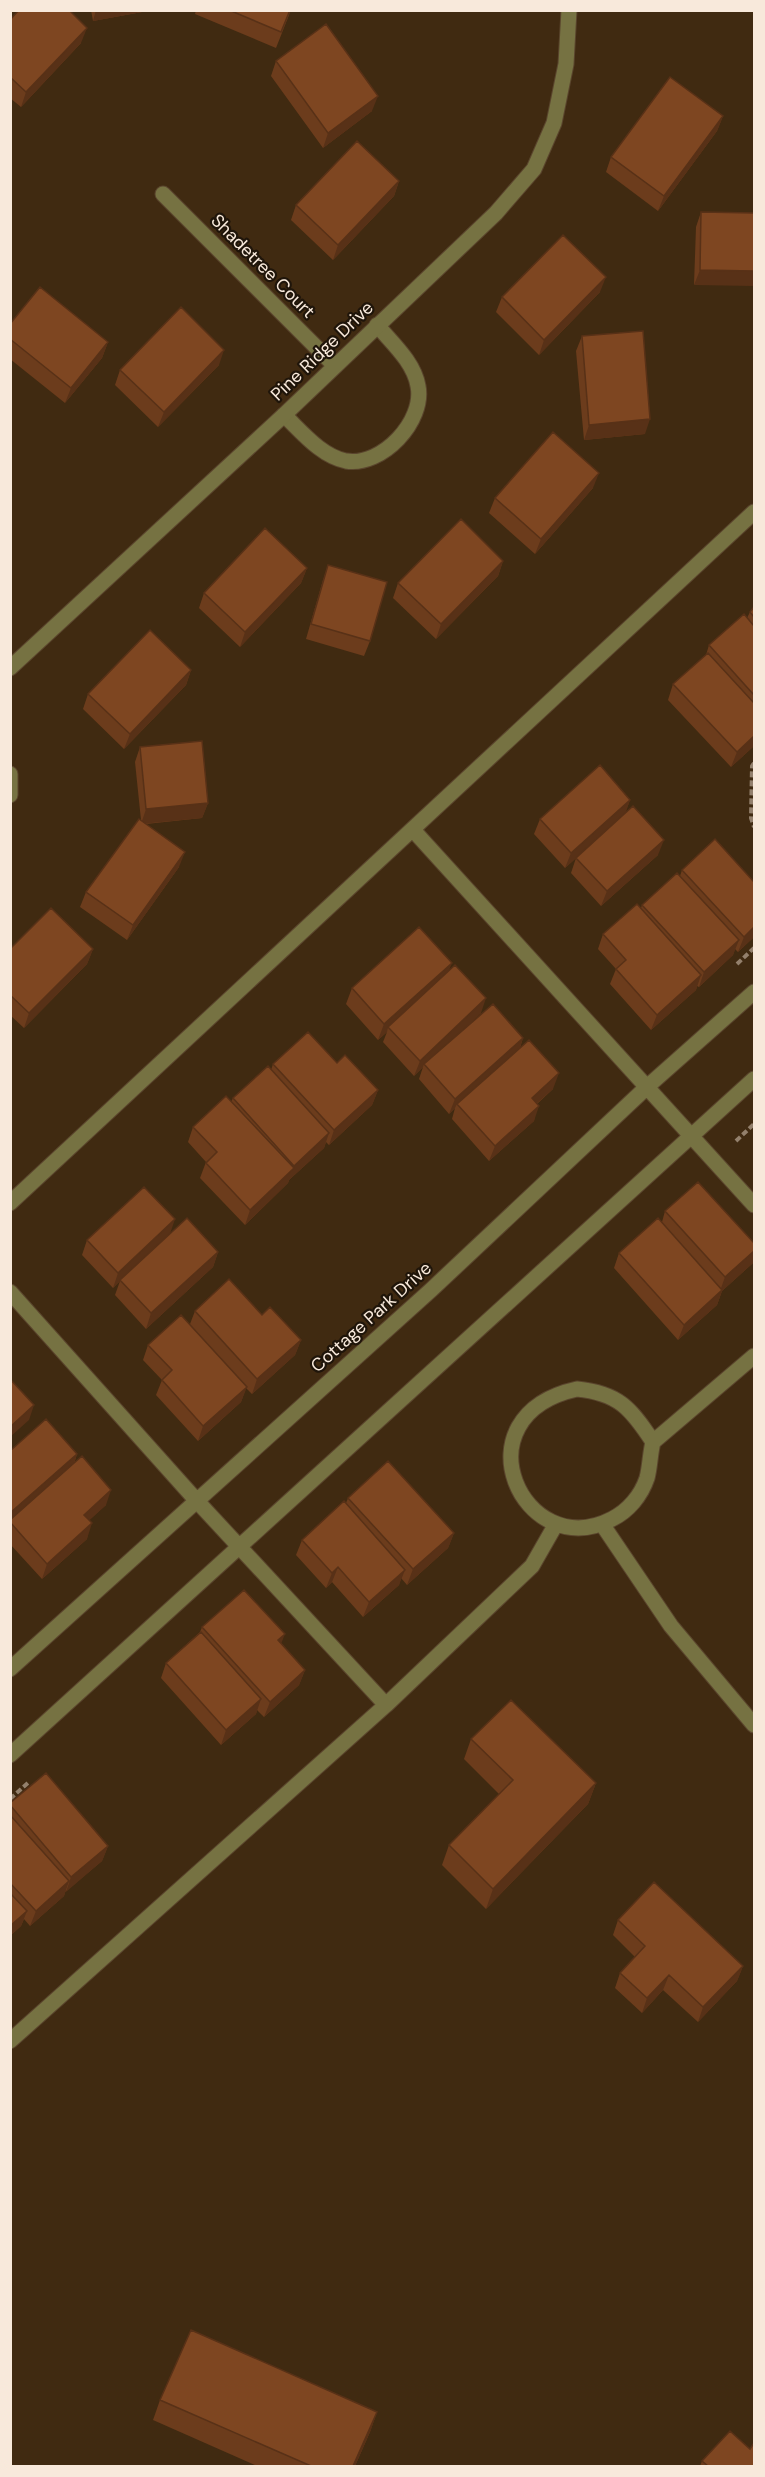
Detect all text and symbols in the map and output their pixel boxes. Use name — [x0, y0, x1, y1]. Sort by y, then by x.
street label: Shadetree Court — [206, 209, 320, 323]
street label: Pine Ridge Drive — [266, 296, 378, 406]
street label: Cottage Park Drive — [305, 1256, 437, 1378]

